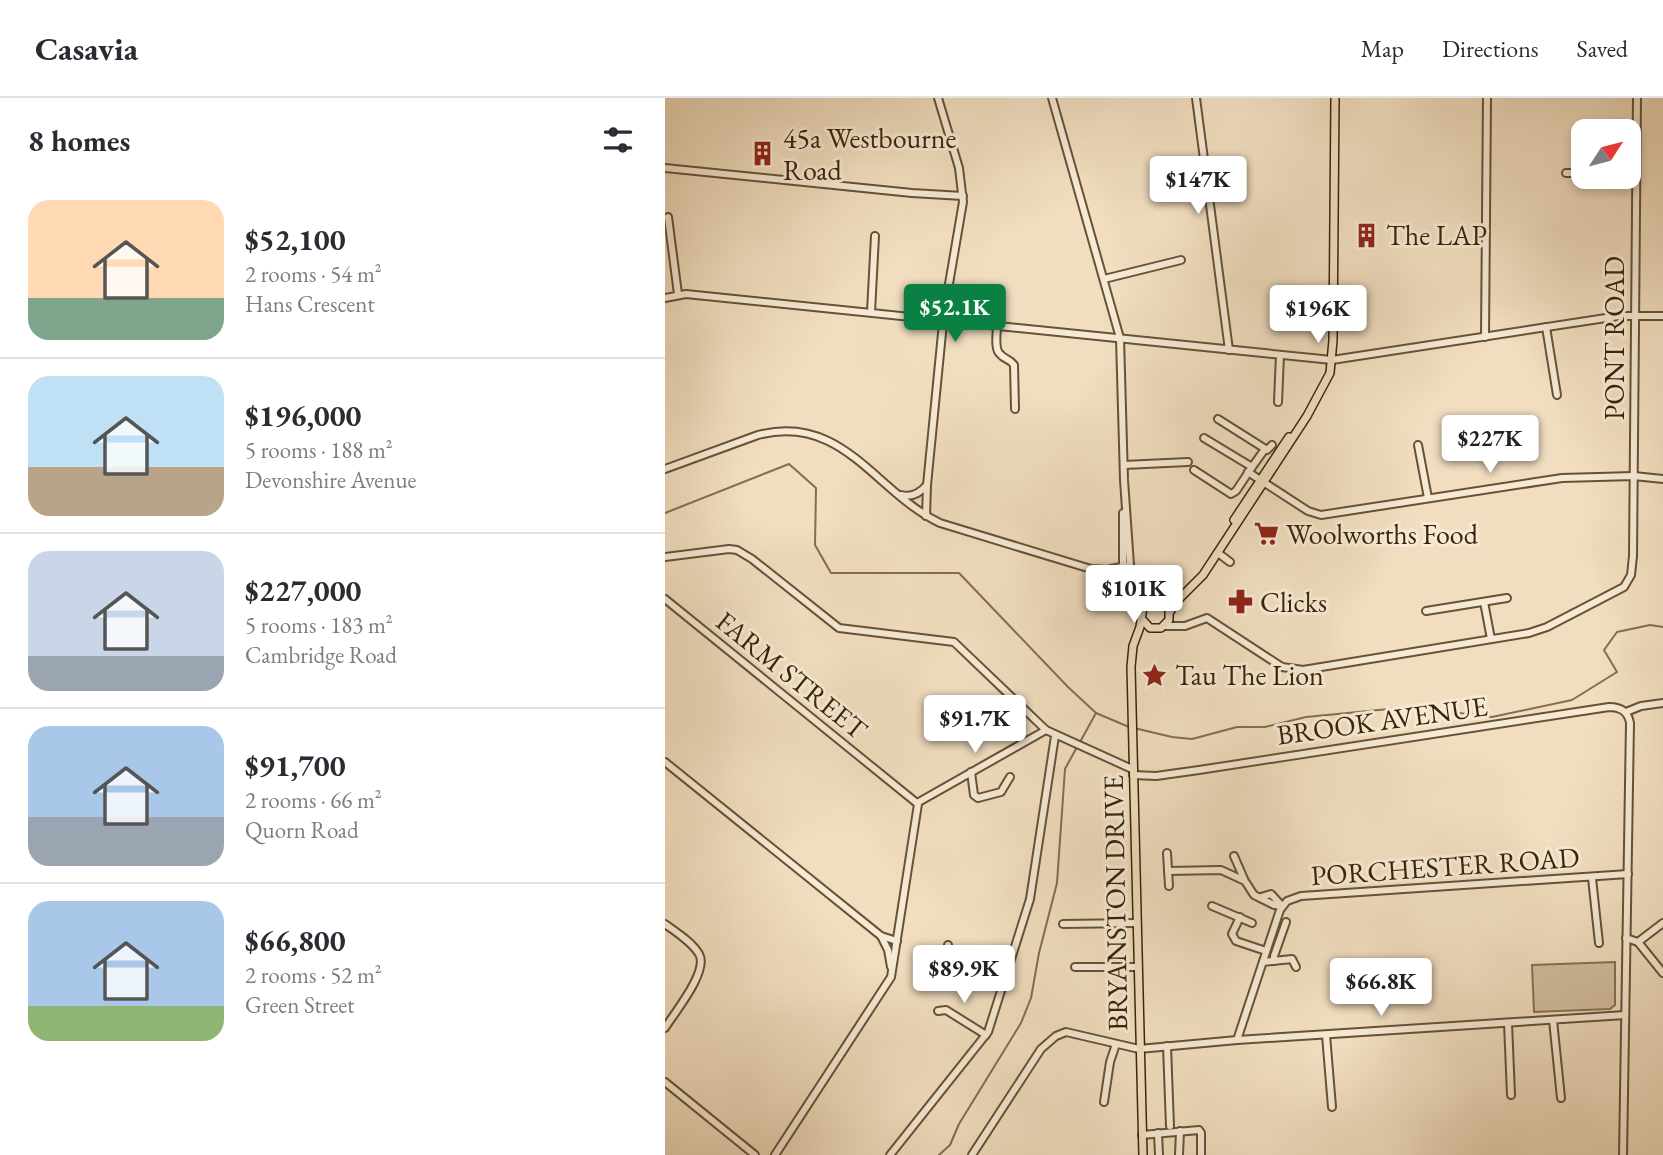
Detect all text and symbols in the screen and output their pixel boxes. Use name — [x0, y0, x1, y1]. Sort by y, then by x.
text: Casavia — [35, 27, 138, 70]
text: Map — [1361, 33, 1404, 64]
text: Directions — [1442, 33, 1539, 64]
text: Saved — [1577, 33, 1628, 64]
north arrow — [1571, 119, 1641, 189]
map controls — [1571, 119, 1641, 189]
place label: 45a Westbourne Road — [783, 120, 956, 188]
text: 8 homes — [28, 121, 130, 160]
icon: filters — [599, 121, 637, 159]
building icon: 45a Westbourne Road — [749, 140, 777, 168]
pin: $147K — [1149, 156, 1247, 216]
text: $147K — [1166, 164, 1230, 194]
place label: The LAP — [1386, 217, 1487, 253]
text: $52,100 — [245, 220, 346, 259]
building icon: The LAP — [1352, 221, 1380, 249]
icon: home — [84, 228, 168, 312]
street label: PONT ROAD — [1596, 256, 1632, 420]
text: 2 rooms · 54 m² — [245, 259, 382, 289]
pin: $52.1K — [898, 285, 1012, 344]
pin: $196K — [1269, 286, 1367, 345]
text: Hans Crescent — [245, 289, 375, 319]
text: $52.1K — [920, 292, 990, 322]
text: $196K — [1286, 293, 1350, 323]
text: $196,000 — [245, 396, 361, 435]
icon: home — [84, 404, 168, 488]
pin: $227K — [1441, 416, 1539, 475]
text: $227K — [1458, 423, 1522, 453]
text: 5 rooms · 188 m² — [245, 435, 393, 465]
text: Devonshire Avenue — [245, 465, 417, 495]
place label: Woolworths Food — [1286, 516, 1479, 552]
supermarket icon: Woolworths Food — [1252, 520, 1280, 548]
pin: $101K — [1085, 566, 1183, 625]
text: $227,000 — [245, 571, 361, 610]
text: $101K — [1102, 573, 1166, 603]
icon: home — [84, 579, 168, 663]
place label: Clicks — [1260, 584, 1327, 620]
pharmacy icon: Clicks — [1226, 588, 1254, 616]
street label: FARM STREET — [709, 603, 875, 747]
text: 5 rooms · 183 m² — [245, 610, 393, 640]
text: Cambridge Road — [245, 640, 397, 670]
place label: Tau The Lion — [1175, 657, 1324, 693]
place icon: Tau The Lion — [1141, 661, 1169, 689]
street label: BROOK AVENUE — [1274, 687, 1490, 753]
pin: $91.7K — [918, 696, 1032, 755]
text: $91.7K — [940, 703, 1010, 733]
text: $91,700 — [245, 746, 346, 785]
icon: home — [84, 754, 168, 838]
street label: BRYANSTON DRIVE — [1095, 774, 1135, 1031]
text: 2 rooms · 66 m² — [245, 785, 382, 815]
text: Quorn Road — [245, 815, 359, 845]
street label: PORCHESTER ROAD — [1309, 839, 1581, 893]
text: $66,800 — [245, 921, 346, 960]
icon: home — [84, 929, 168, 1013]
pin: $89.9K — [907, 946, 1021, 1005]
text: $89.9K — [929, 953, 999, 983]
pin: $66.8K — [1324, 958, 1438, 1018]
text: 2 rooms · 52 m² — [245, 960, 382, 990]
text: $66.8K — [1346, 966, 1416, 996]
text: Green Street — [245, 990, 354, 1020]

